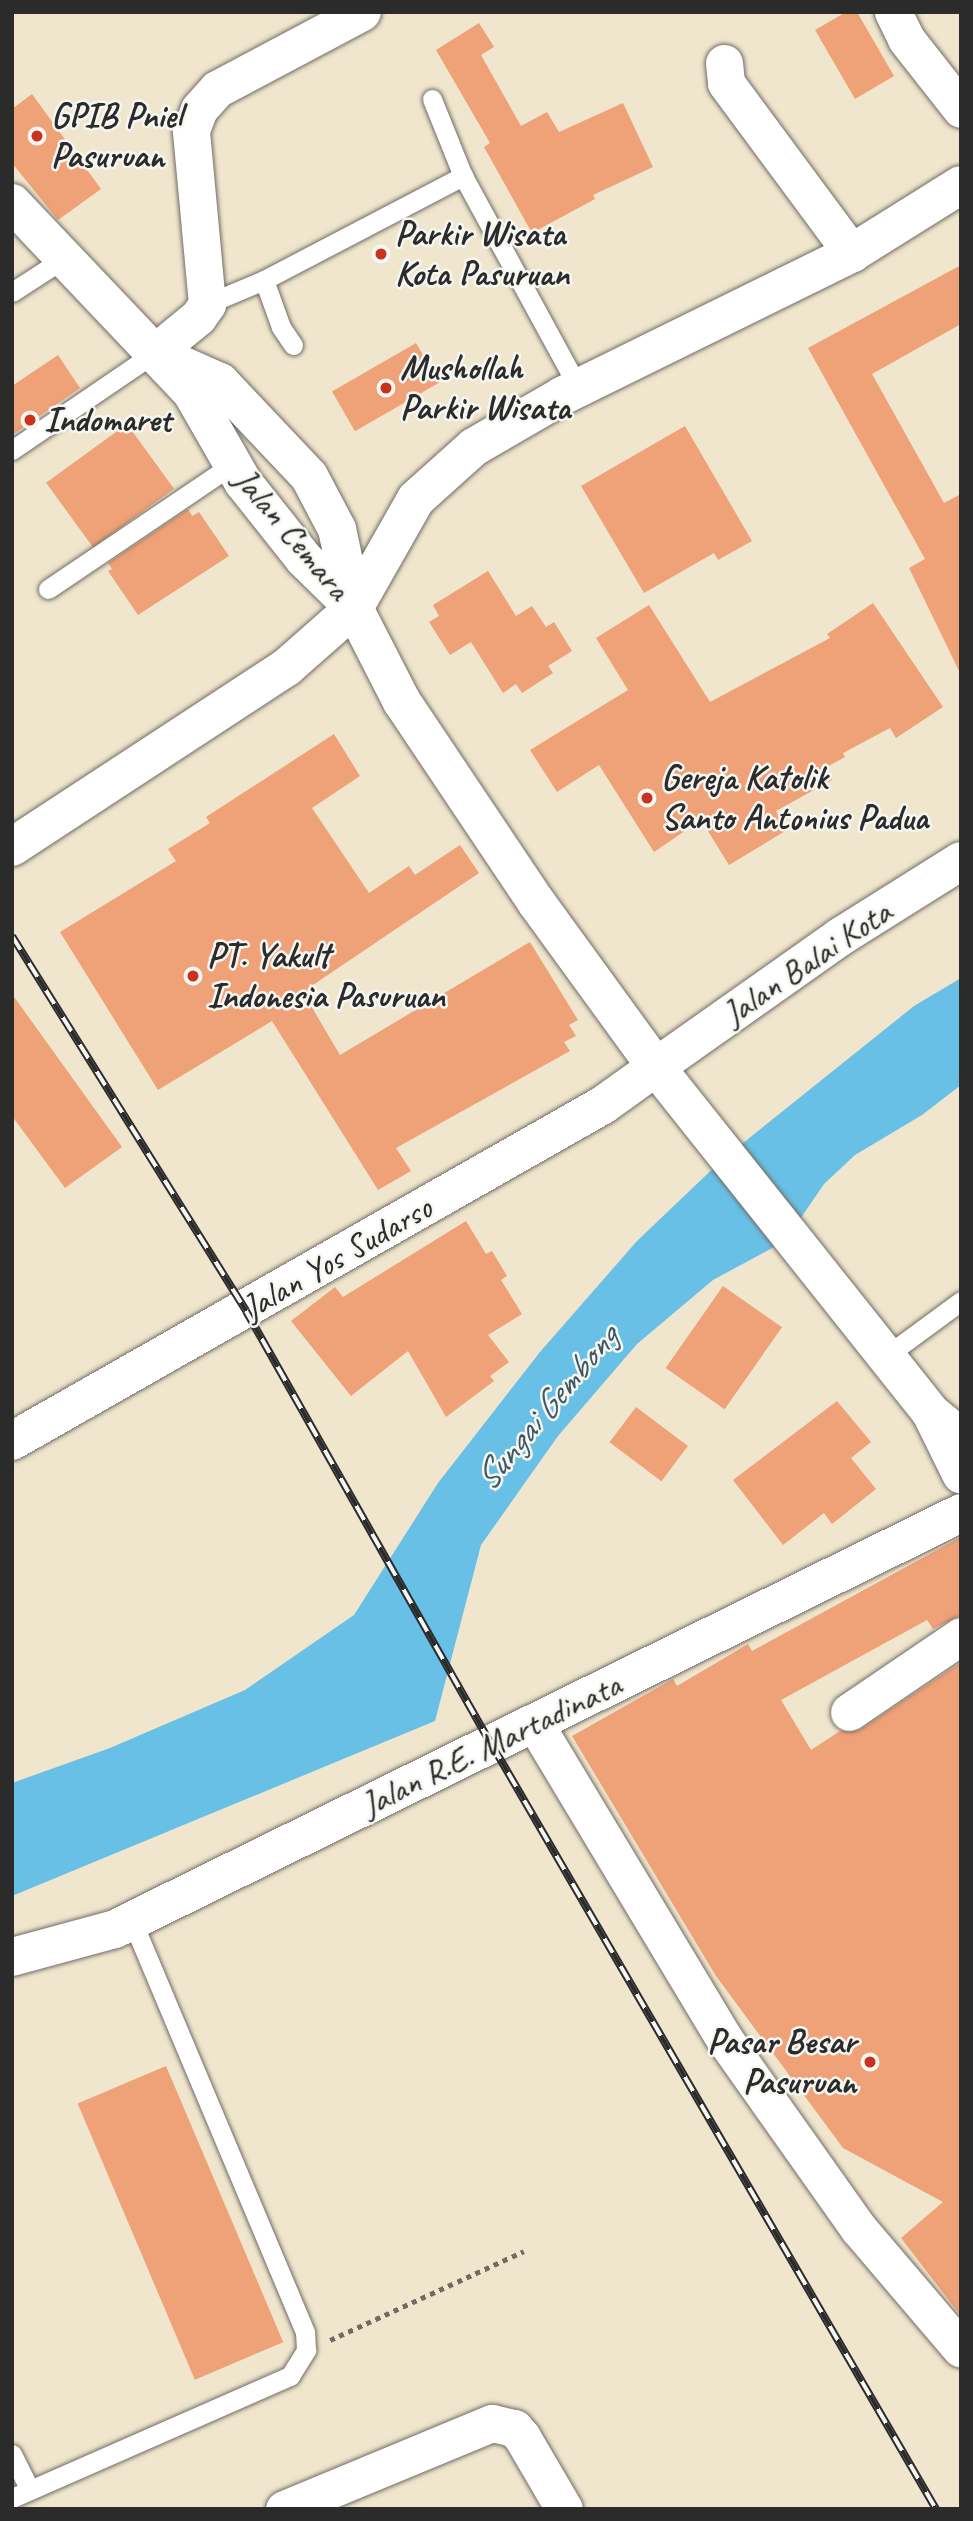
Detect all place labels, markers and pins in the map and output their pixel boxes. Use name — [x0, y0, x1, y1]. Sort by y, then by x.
place label: GPIB Pniel Pasuruan — [51, 95, 182, 177]
marker: GPIB Pniel Pasuruan — [29, 128, 45, 144]
place label: Parkir Wisata Kota Pasuruan — [395, 213, 571, 295]
marker: Parkir Wisata Kota Pasuruan — [373, 246, 389, 262]
place label: Mushollah Parkir Wisata — [400, 347, 570, 429]
marker: Mushollah Parkir Wisata — [378, 380, 394, 396]
place label: Indomaret — [44, 399, 171, 441]
marker: Indomaret — [22, 412, 38, 428]
place label: Gereja Katolik Santo Antonius Padua — [661, 757, 929, 839]
marker: Gereja Katolik Santo Antonius Padua — [639, 790, 655, 806]
place label: PT. Yakult Indonesia Pasuruan — [207, 935, 448, 1017]
marker: PT. Yakult Indonesia Pasuruan — [185, 968, 201, 984]
place label: Pasar Besar Pasuruan — [709, 2021, 856, 2103]
marker: Pasar Besar Pasuruan — [862, 2054, 878, 2070]

